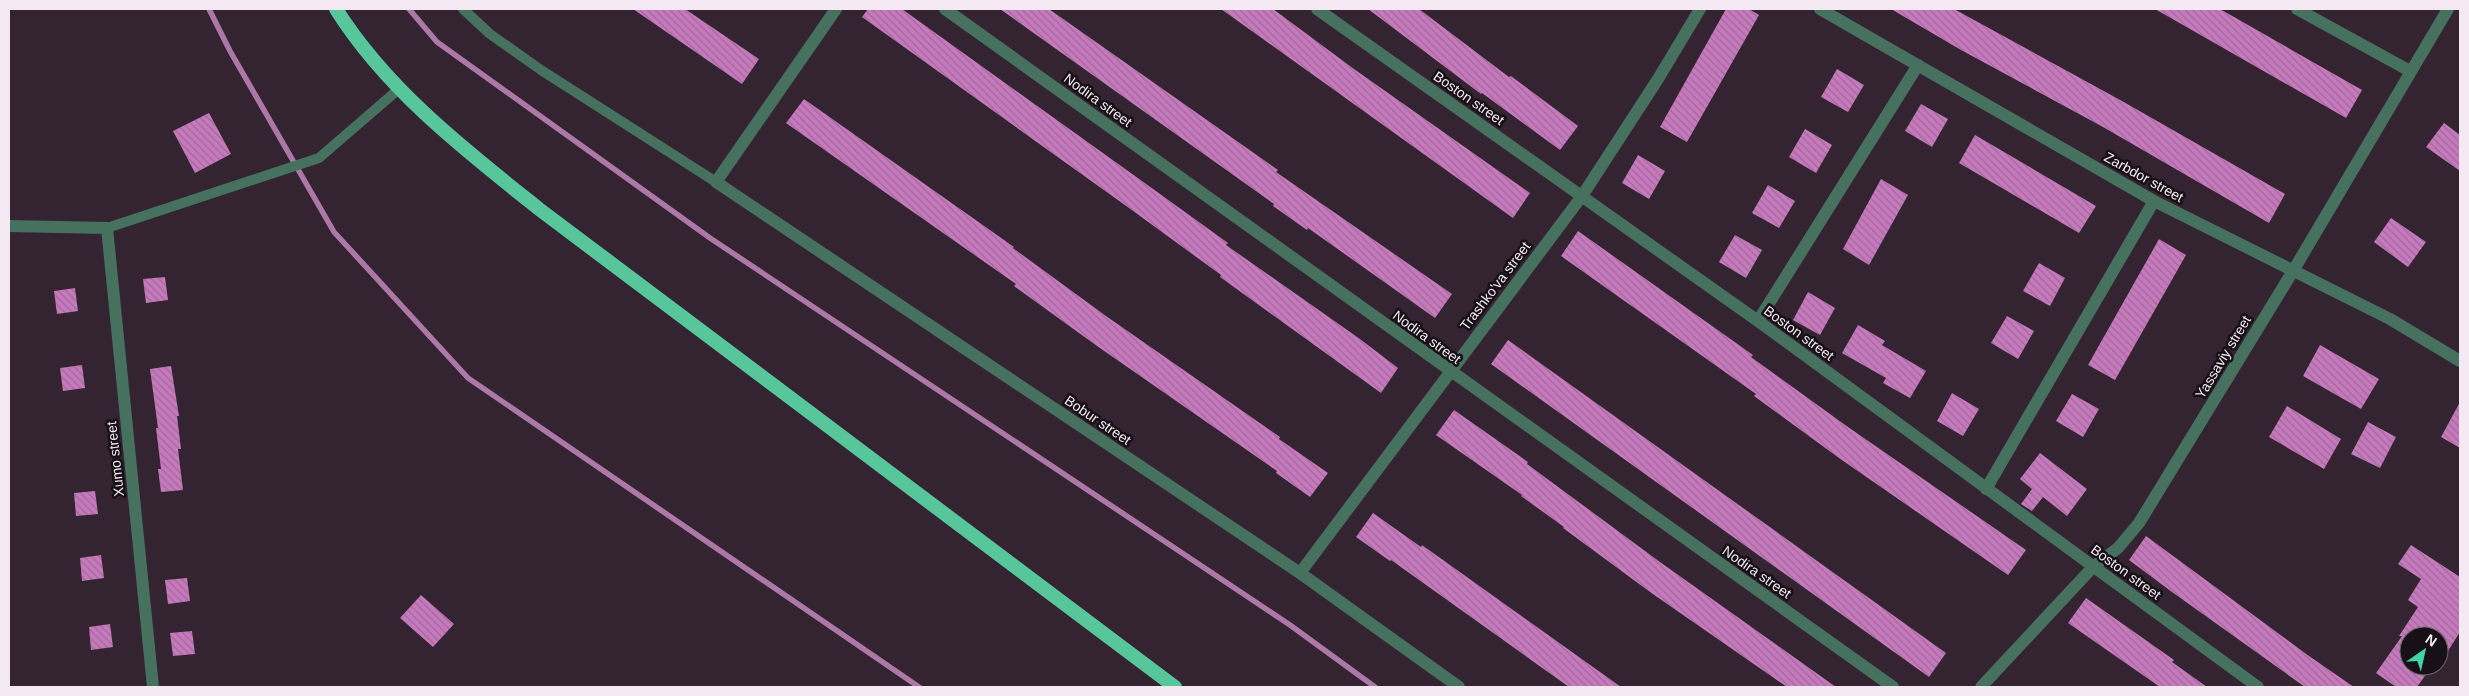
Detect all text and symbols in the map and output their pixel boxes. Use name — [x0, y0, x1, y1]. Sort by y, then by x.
street label: Boston street — [1431, 68, 1507, 128]
street label: Nodira street — [1061, 70, 1135, 130]
street label: Zarbdor street — [2102, 149, 2186, 205]
street label: Trashko'va street — [1457, 239, 1533, 333]
street label: Boston street — [1761, 302, 1837, 364]
street label: Nodira street — [1390, 307, 1464, 367]
street label: Yassaviy street — [2192, 313, 2254, 401]
street label: Bobur street — [1062, 392, 1134, 448]
street label: Xumo street — [103, 421, 127, 497]
street label: Boston street — [2088, 541, 2164, 603]
street label: Nodira street — [1720, 542, 1794, 602]
north arrow — [2399, 626, 2449, 676]
text: N — [2423, 631, 2440, 650]

